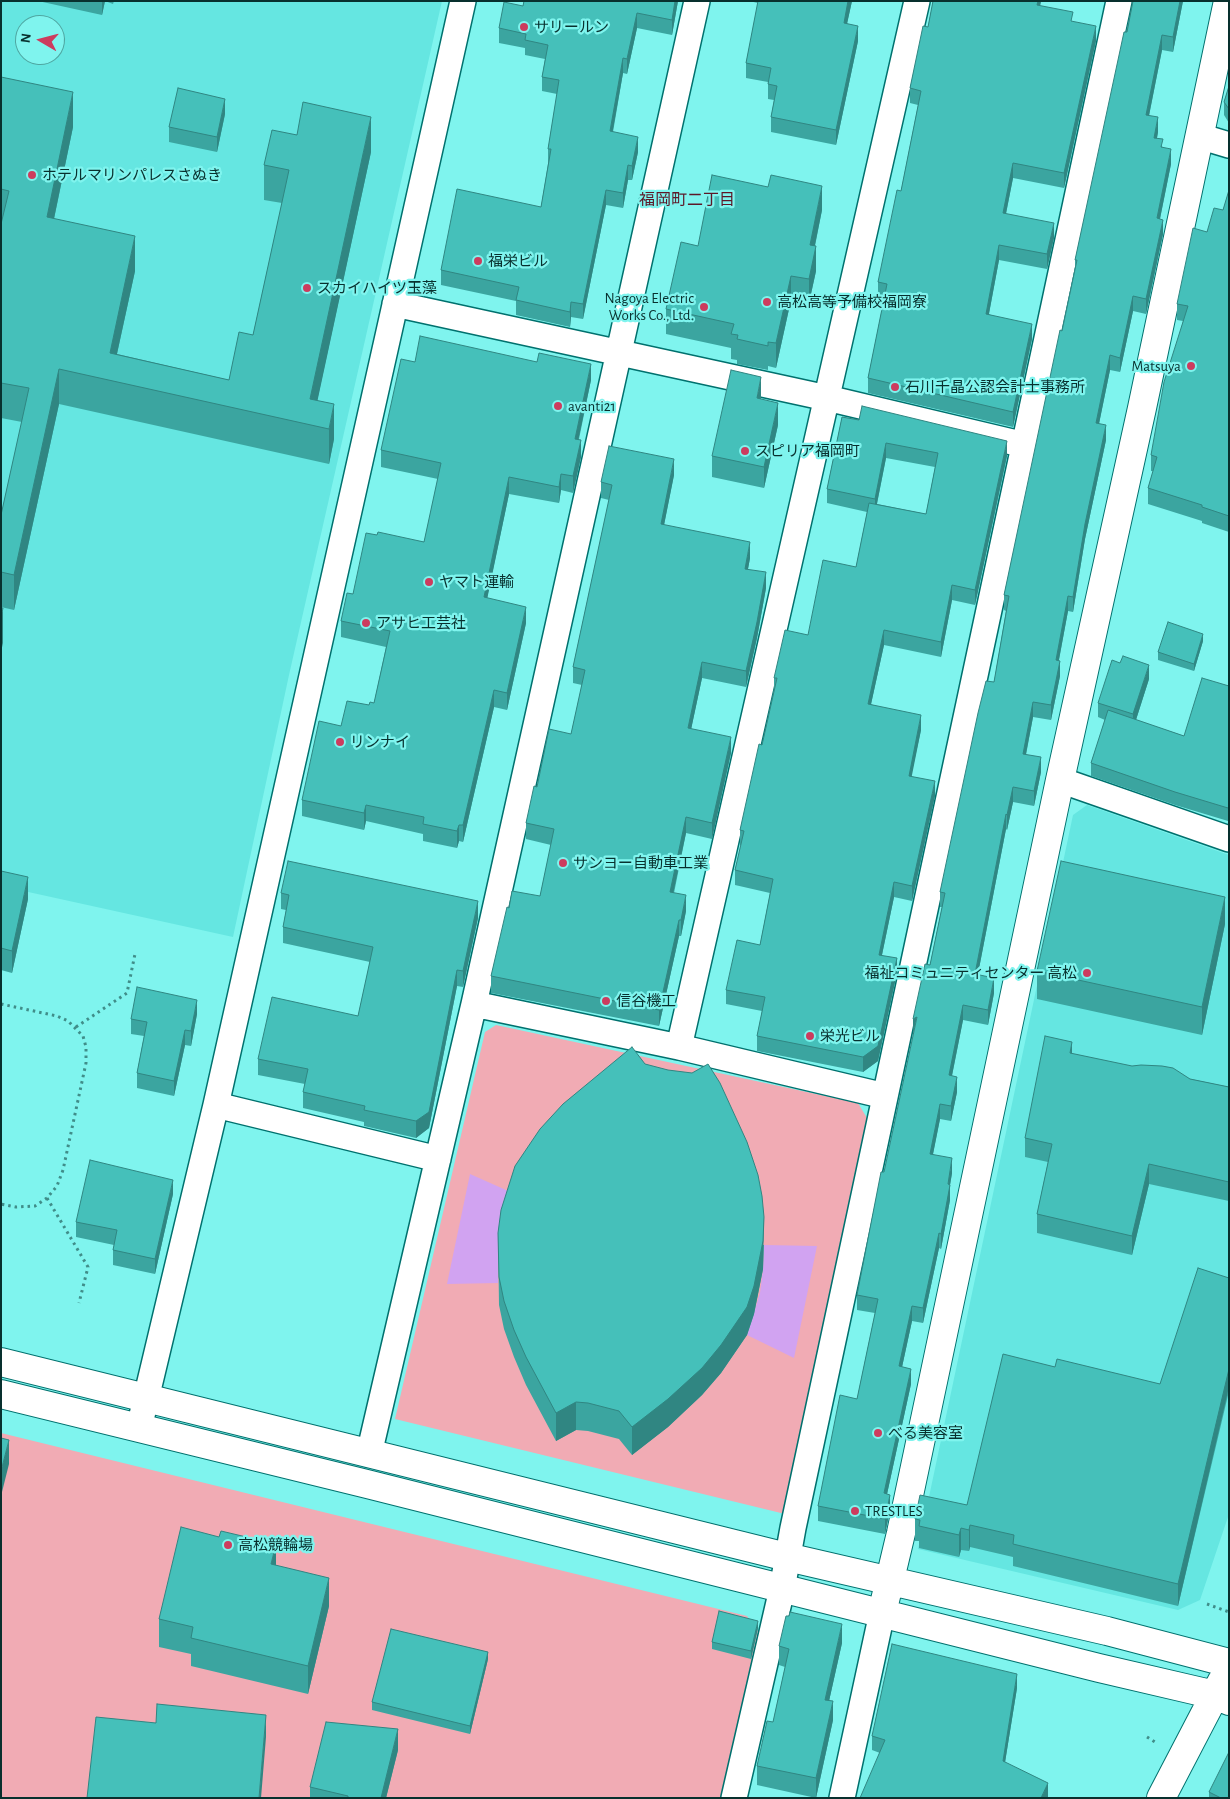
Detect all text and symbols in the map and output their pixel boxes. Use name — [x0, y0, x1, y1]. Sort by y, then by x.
north arrow — [15, 15, 65, 65]
place label: サリールン — [534, 18, 609, 36]
marker: サリールン — [518, 21, 530, 33]
text: N — [19, 32, 34, 44]
place label: ホテルマリンパレスさぬき — [42, 166, 222, 184]
marker: ホテルマリンパレスさぬき — [26, 169, 38, 181]
district label: 福岡町二丁目 — [639, 190, 735, 210]
place label: 福栄ビル — [488, 252, 548, 270]
marker: 福栄ビル — [472, 255, 484, 267]
place label: スカイハイツ玉藻 — [317, 279, 437, 297]
marker: スカイハイツ玉藻 — [301, 282, 313, 294]
place label: Nagoya Electric Works Co., Ltd. — [604, 289, 694, 324]
place label: 高松高等予備校福岡寮 — [777, 293, 927, 311]
marker: 高松高等予備校福岡寮 — [761, 296, 773, 308]
marker: Nagoya Electric Works Co., Ltd. — [698, 301, 710, 313]
place label: Matsuya — [1132, 357, 1181, 375]
marker: Matsuya — [1185, 360, 1197, 372]
place label: 石川千晶公認会計士事務所 — [905, 378, 1085, 396]
marker: 石川千晶公認会計士事務所 — [889, 381, 901, 393]
place label: avanti21 — [568, 397, 616, 415]
marker: avanti21 — [552, 400, 564, 412]
place label: スピリア福岡町 — [755, 442, 860, 460]
marker: スピリア福岡町 — [739, 445, 751, 457]
place label: ヤマト運輸 — [439, 573, 514, 591]
marker: ヤマト運輸 — [423, 576, 435, 588]
place label: アサヒ工芸社 — [376, 614, 466, 632]
marker: アサヒ工芸社 — [360, 617, 372, 629]
place label: リンナイ — [350, 733, 410, 751]
marker: リンナイ — [334, 736, 346, 748]
place label: サンヨー自動車工業 — [573, 854, 708, 872]
marker: サンヨー自動車工業 — [557, 857, 569, 869]
place label: 福祉コミュニティセンター 高松 — [865, 964, 1077, 982]
marker: 福祉コミュニティセンター 高松 — [1081, 967, 1093, 979]
place label: 信谷機工 — [616, 992, 676, 1010]
marker: 信谷機工 — [600, 995, 612, 1007]
place label: 栄光ビル — [820, 1027, 880, 1045]
marker: 栄光ビル — [804, 1030, 816, 1042]
place label: べる美容室 — [888, 1424, 963, 1442]
marker: べる美容室 — [872, 1427, 884, 1439]
place label: TRESTLES — [865, 1502, 923, 1520]
marker: TRESTLES — [849, 1505, 861, 1517]
place label: 高松競輪場 — [238, 1536, 313, 1554]
marker: 高松競輪場 — [222, 1539, 234, 1551]

